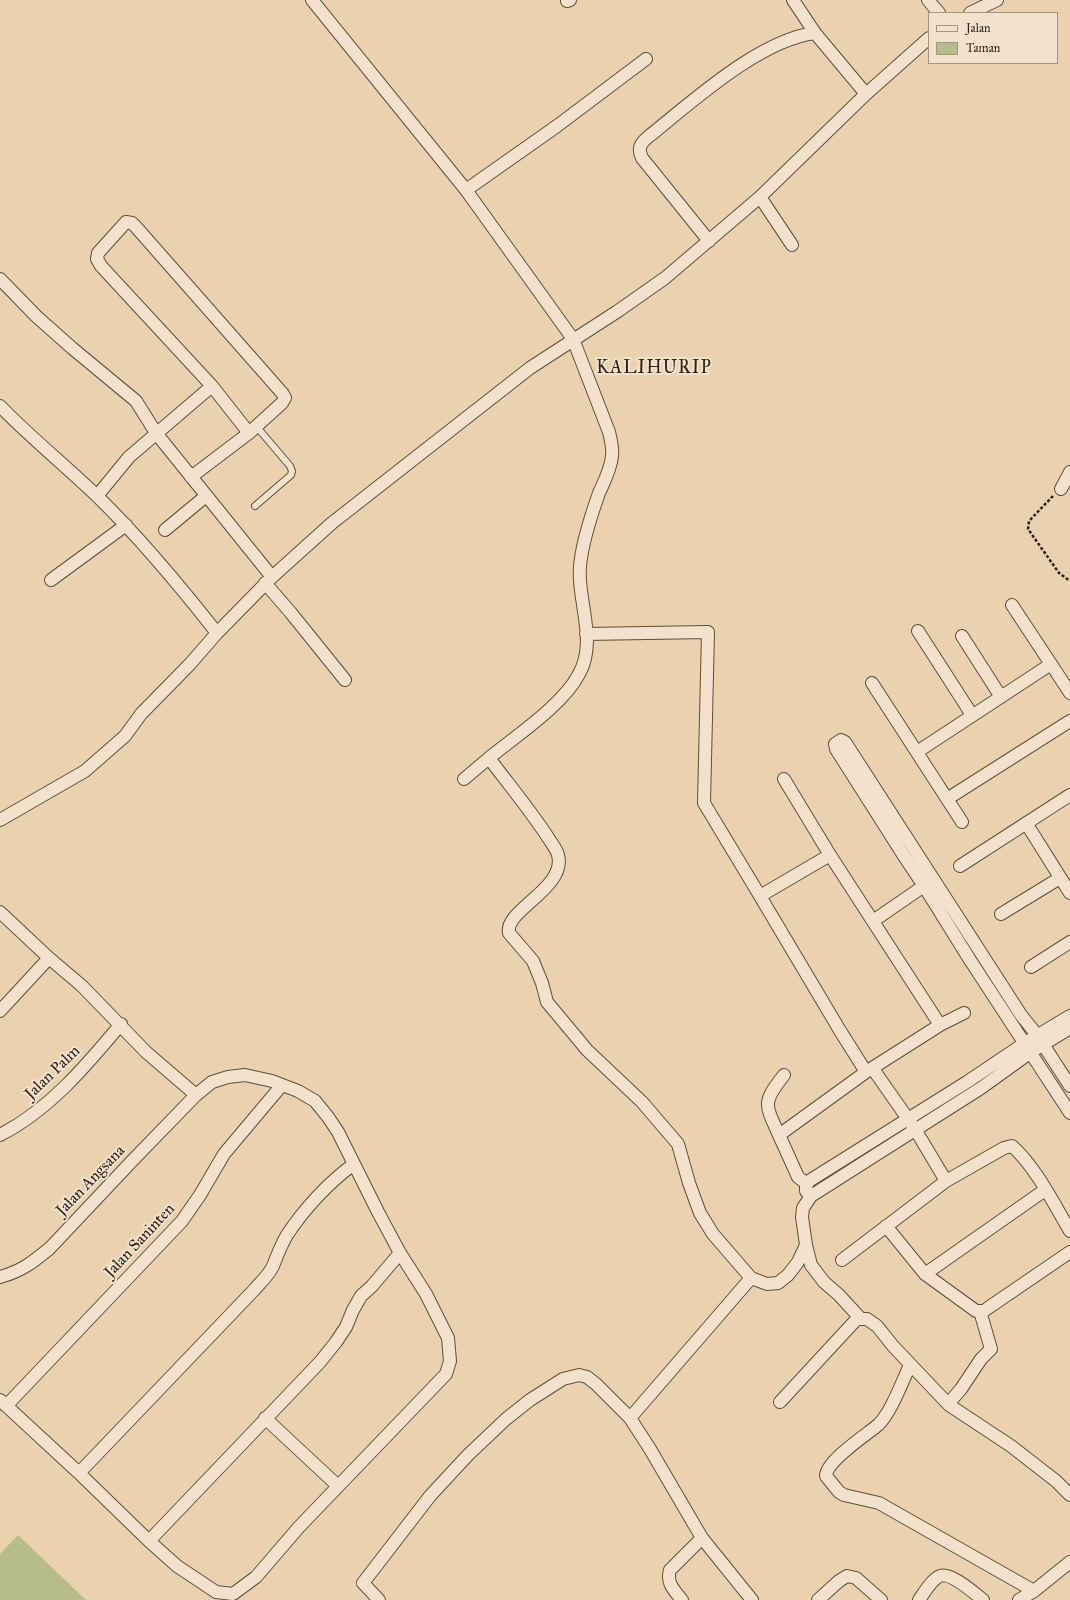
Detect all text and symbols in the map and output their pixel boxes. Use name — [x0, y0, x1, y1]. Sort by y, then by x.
legend — [928, 12, 1058, 64]
text: Jalan — [966, 21, 990, 35]
text: Taman — [966, 41, 1000, 55]
district label: KALIHURIP — [596, 358, 712, 380]
street label: Jalan Palm — [21, 1042, 85, 1104]
street label: Jalan Angsana — [53, 1142, 129, 1220]
street label: Jalan Saninten — [101, 1200, 179, 1282]

